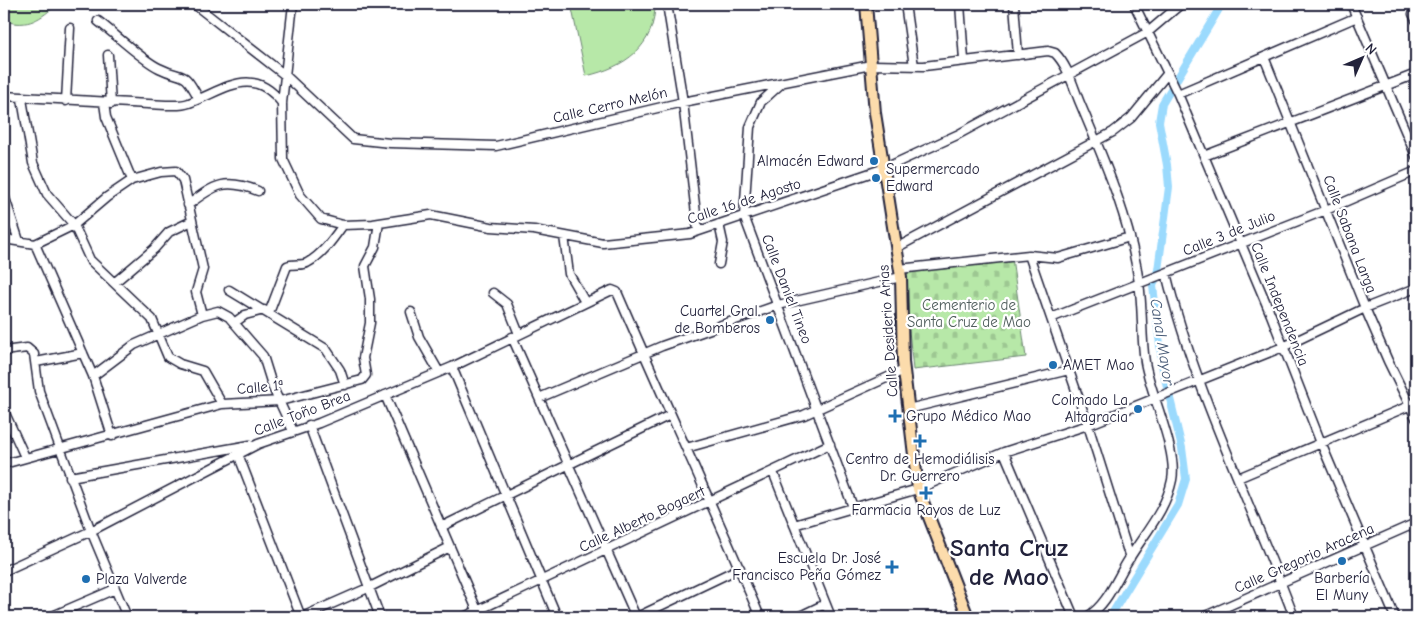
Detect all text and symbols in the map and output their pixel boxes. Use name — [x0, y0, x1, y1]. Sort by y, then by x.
north arrow — [1338, 32, 1388, 82]
text: N — [1362, 40, 1380, 58]
street label: Calle Cerro Melón — [551, 83, 669, 127]
place label: Almacén Edward — [757, 152, 864, 170]
marker: Almacén Edward — [868, 155, 880, 167]
place label: Supermercado Edward — [886, 160, 980, 195]
marker: Supermercado Edward — [870, 172, 882, 184]
street label: Calle Sabana Larga — [1319, 172, 1381, 296]
street label: Calle 16 de Agosto — [685, 174, 803, 228]
street label: Calle 3 de Julio — [1180, 206, 1278, 260]
street label: Calle Daniel Tineo — [758, 232, 816, 346]
street label: Calle Independencia — [1247, 240, 1313, 368]
street label: Calle Desiderio Arias — [874, 264, 902, 398]
park label: Cementerio de Santa Cruz de Mao — [907, 296, 1031, 331]
water label: Canal Mayor — [1146, 297, 1178, 387]
place label: Cuartel Gral. de Bomberos — [675, 302, 760, 337]
marker: Cuartel Gral. de Bomberos — [764, 314, 776, 326]
place label: AMET Mao — [1063, 356, 1134, 374]
marker: AMET Mao — [1047, 359, 1059, 371]
street label: Calle 1ª — [236, 376, 284, 398]
street label: Calle Toño Brea — [251, 386, 353, 440]
place label: Colmado La Altagracia — [1052, 391, 1128, 426]
marker: Colmado La Altagracia — [1132, 403, 1144, 415]
place label: Grupo Médico Mao — [906, 407, 1031, 425]
marker: Grupo Médico Mao — [888, 409, 902, 423]
marker: Centro de Hemodiálisis Dr. Guerrero — [913, 434, 927, 448]
place label: Centro de Hemodiálisis Dr. Guerrero — [846, 450, 994, 485]
street label: Calle Alberto Bogaert — [576, 482, 709, 556]
marker: Farmacia Rayos de Luz — [920, 487, 932, 499]
place label: Farmacia Rayos de Luz — [851, 501, 1001, 519]
street label: Calle Gregorio Aracena — [1231, 519, 1377, 597]
district label: Santa Cruz de Mao — [950, 533, 1068, 591]
place label: Escuela Dr. José Francisco Peña Gómez — [732, 549, 881, 584]
marker: Barbería El Muny — [1336, 555, 1348, 567]
marker: Escuela Dr. José Francisco Peña Gómez — [885, 560, 899, 574]
place label: Barbería El Muny — [1314, 569, 1370, 604]
place label: Plaza Valverde — [96, 570, 187, 588]
marker: Plaza Valverde — [80, 573, 92, 585]

